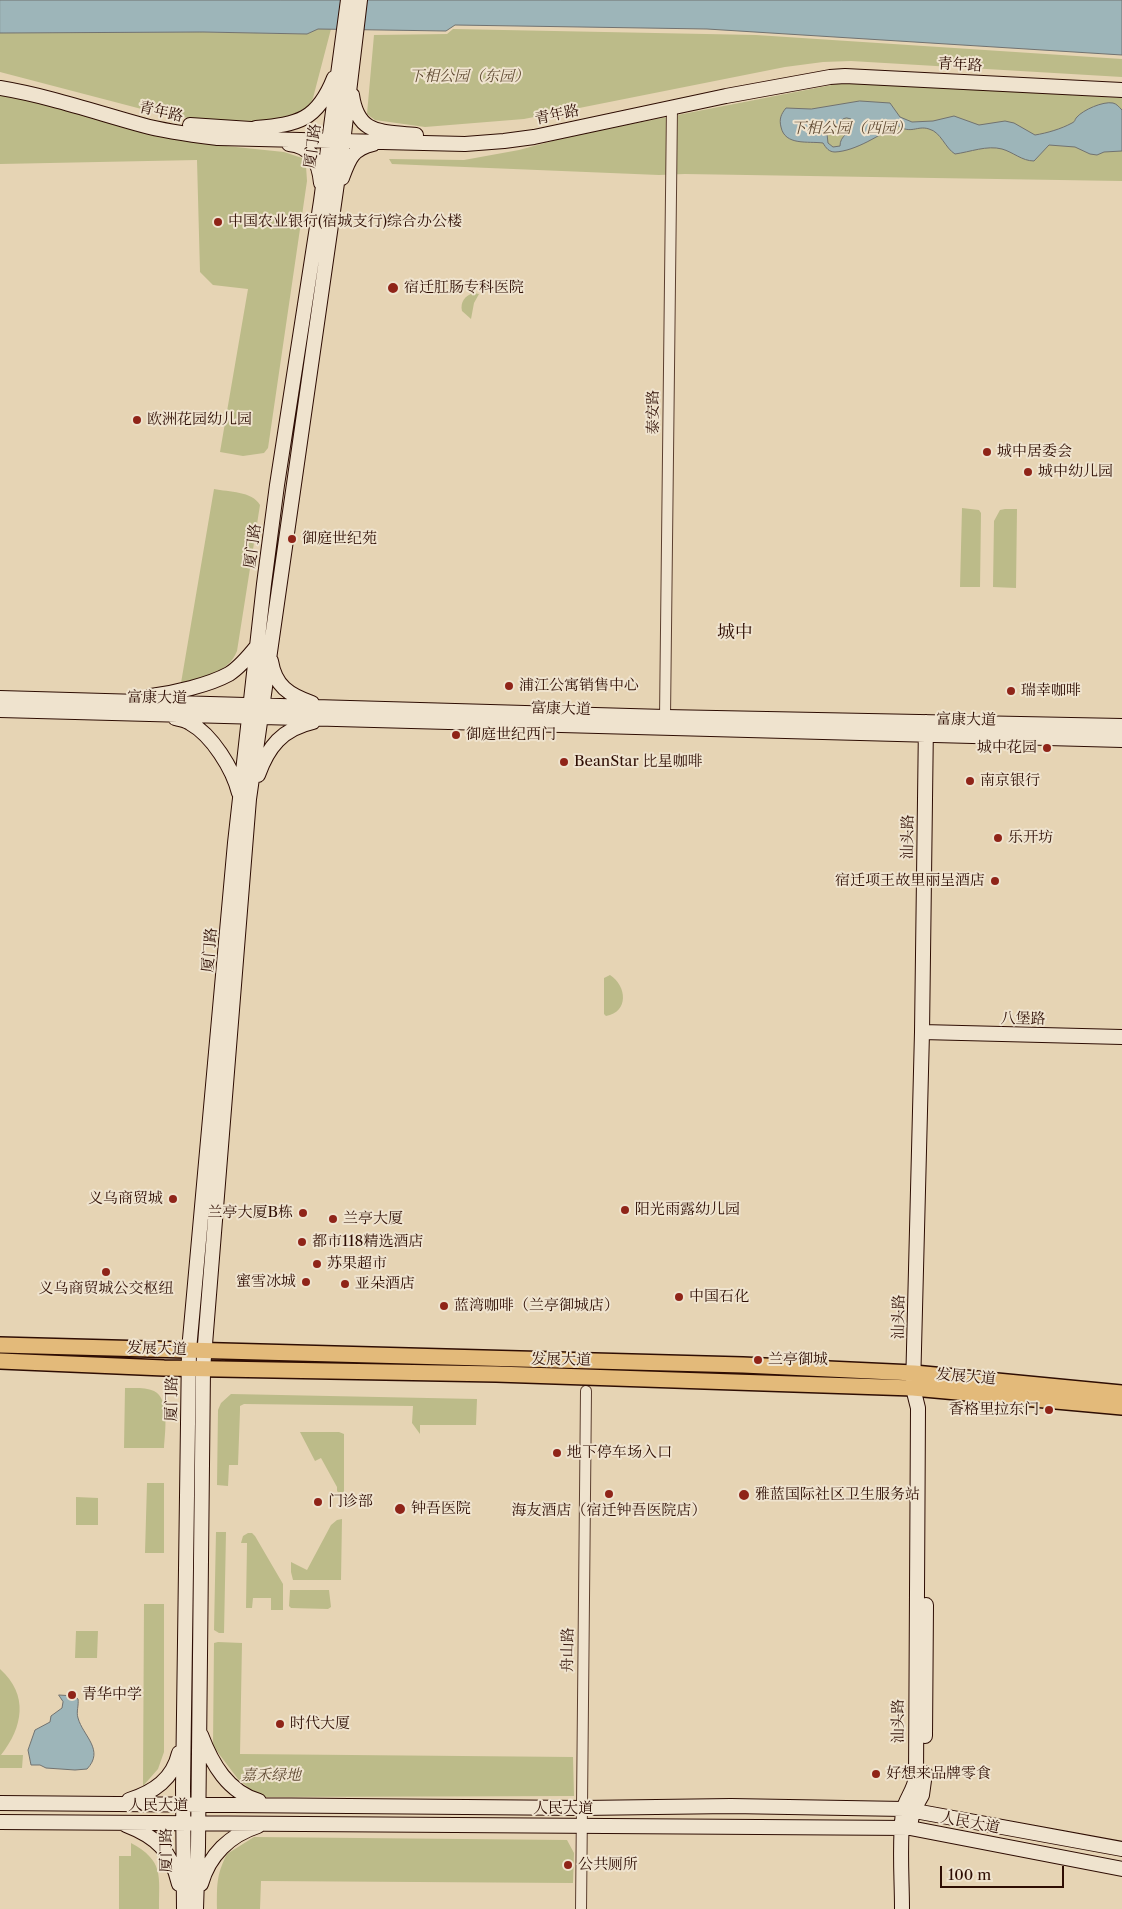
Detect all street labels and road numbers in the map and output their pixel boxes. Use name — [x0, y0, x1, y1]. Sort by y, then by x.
street label: 青年路 — [937, 55, 983, 75]
street label: 青年路 — [137, 98, 185, 126]
street label: 青年路 — [533, 102, 581, 128]
street label: 厦门路 — [301, 122, 325, 170]
street label: 泰安路 — [645, 390, 663, 434]
street label: 厦门路 — [241, 522, 265, 570]
street label: 富康大道 — [127, 688, 187, 708]
street label: 富康大道 — [531, 699, 591, 719]
street label: 富康大道 — [936, 710, 996, 730]
street label: 汕头路 — [899, 814, 917, 860]
street label: 厦门路 — [199, 927, 221, 973]
street label: 八堡路 — [1000, 1010, 1046, 1028]
street label: 汕头路 — [890, 1294, 908, 1340]
street label: 发展大道 — [127, 1339, 187, 1359]
street label: 发展大道 — [531, 1350, 591, 1370]
street label: 发展大道 — [935, 1365, 997, 1389]
street label: 厦门路 — [163, 1376, 181, 1422]
street label: 舟山路 — [559, 1627, 577, 1673]
street label: 汕头路 — [890, 1699, 908, 1743]
street label: 人民大道 — [128, 1797, 188, 1815]
street label: 人民大道 — [533, 1800, 593, 1818]
street label: 人民大道 — [939, 1808, 1001, 1838]
street label: 厦门路 — [158, 1828, 176, 1872]

